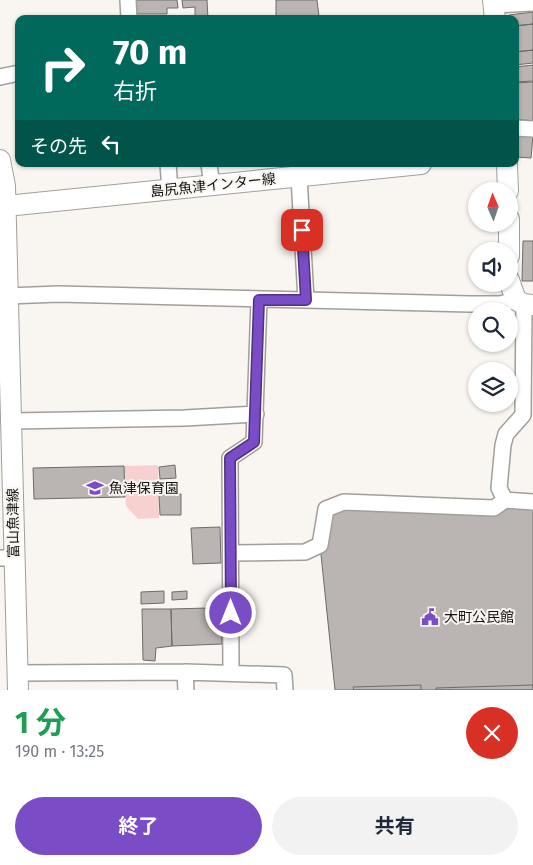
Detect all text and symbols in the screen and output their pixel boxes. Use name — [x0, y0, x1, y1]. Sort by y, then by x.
text: 70 m — [113, 31, 187, 73]
icon: right — [30, 35, 95, 100]
text: 右折 — [113, 78, 157, 105]
icon: left — [97, 130, 125, 158]
text: その先 — [30, 135, 87, 158]
street label: 島尻魚津インター線 — [150, 170, 277, 201]
north arrow — [468, 182, 518, 232]
map controls — [468, 182, 518, 412]
pin — [281, 209, 323, 251]
icon: arrive — [288, 216, 316, 244]
button: sound — [468, 242, 518, 292]
button: search — [468, 302, 518, 352]
button: layers — [468, 362, 518, 412]
school or university icon: 魚津保育園 — [85, 478, 105, 498]
place label: 魚津保育園 — [109, 480, 179, 497]
street label: 富山魚津線 — [4, 488, 23, 558]
position arrow — [204, 586, 256, 638]
public building icon: 大町公民館 — [420, 607, 440, 627]
place label: 大町公民館 — [444, 609, 514, 626]
text: 1 分 — [15, 705, 66, 741]
button: close — [466, 707, 518, 759]
text: 190 m · 13:25 — [15, 742, 104, 761]
button: 終了 — [15, 797, 262, 855]
button: 共有 — [272, 797, 518, 855]

